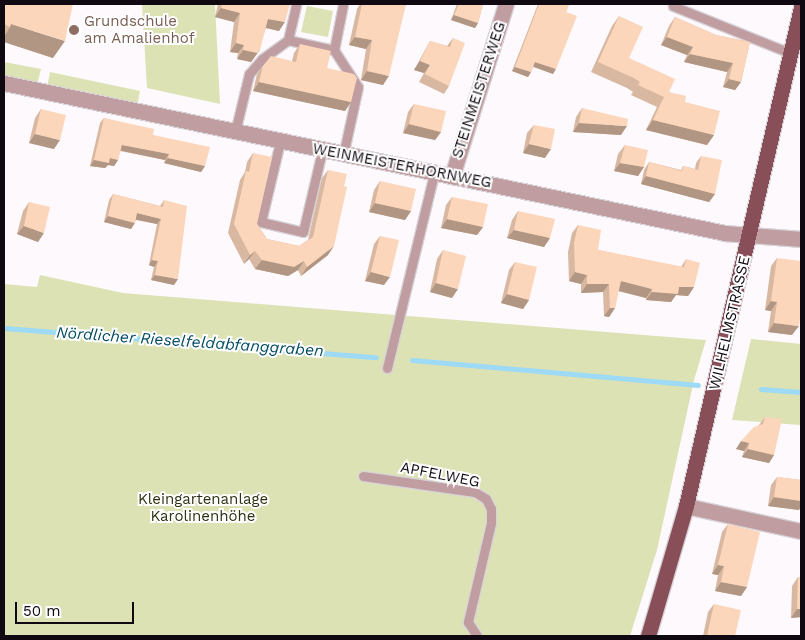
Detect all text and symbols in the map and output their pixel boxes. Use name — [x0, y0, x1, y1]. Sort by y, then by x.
place label: Grundschule am Amalienhof — [84, 12, 195, 47]
street label: STEINMEISTERWEG — [448, 20, 510, 160]
marker: Grundschule am Amalienhof — [68, 24, 80, 36]
street label: WEINMEISTERHORNWEG — [311, 140, 493, 192]
street label: WILHELMSTRASSE — [706, 254, 754, 392]
water label: Nördlicher Rieselfeldabfanggraben — [55, 323, 325, 361]
street label: APFELWEG — [399, 459, 481, 491]
park label: Kleingartenanlage Karolinenhöhe — [138, 490, 268, 525]
scale bar — [18, 592, 136, 624]
text: 50 m — [23, 602, 60, 620]

